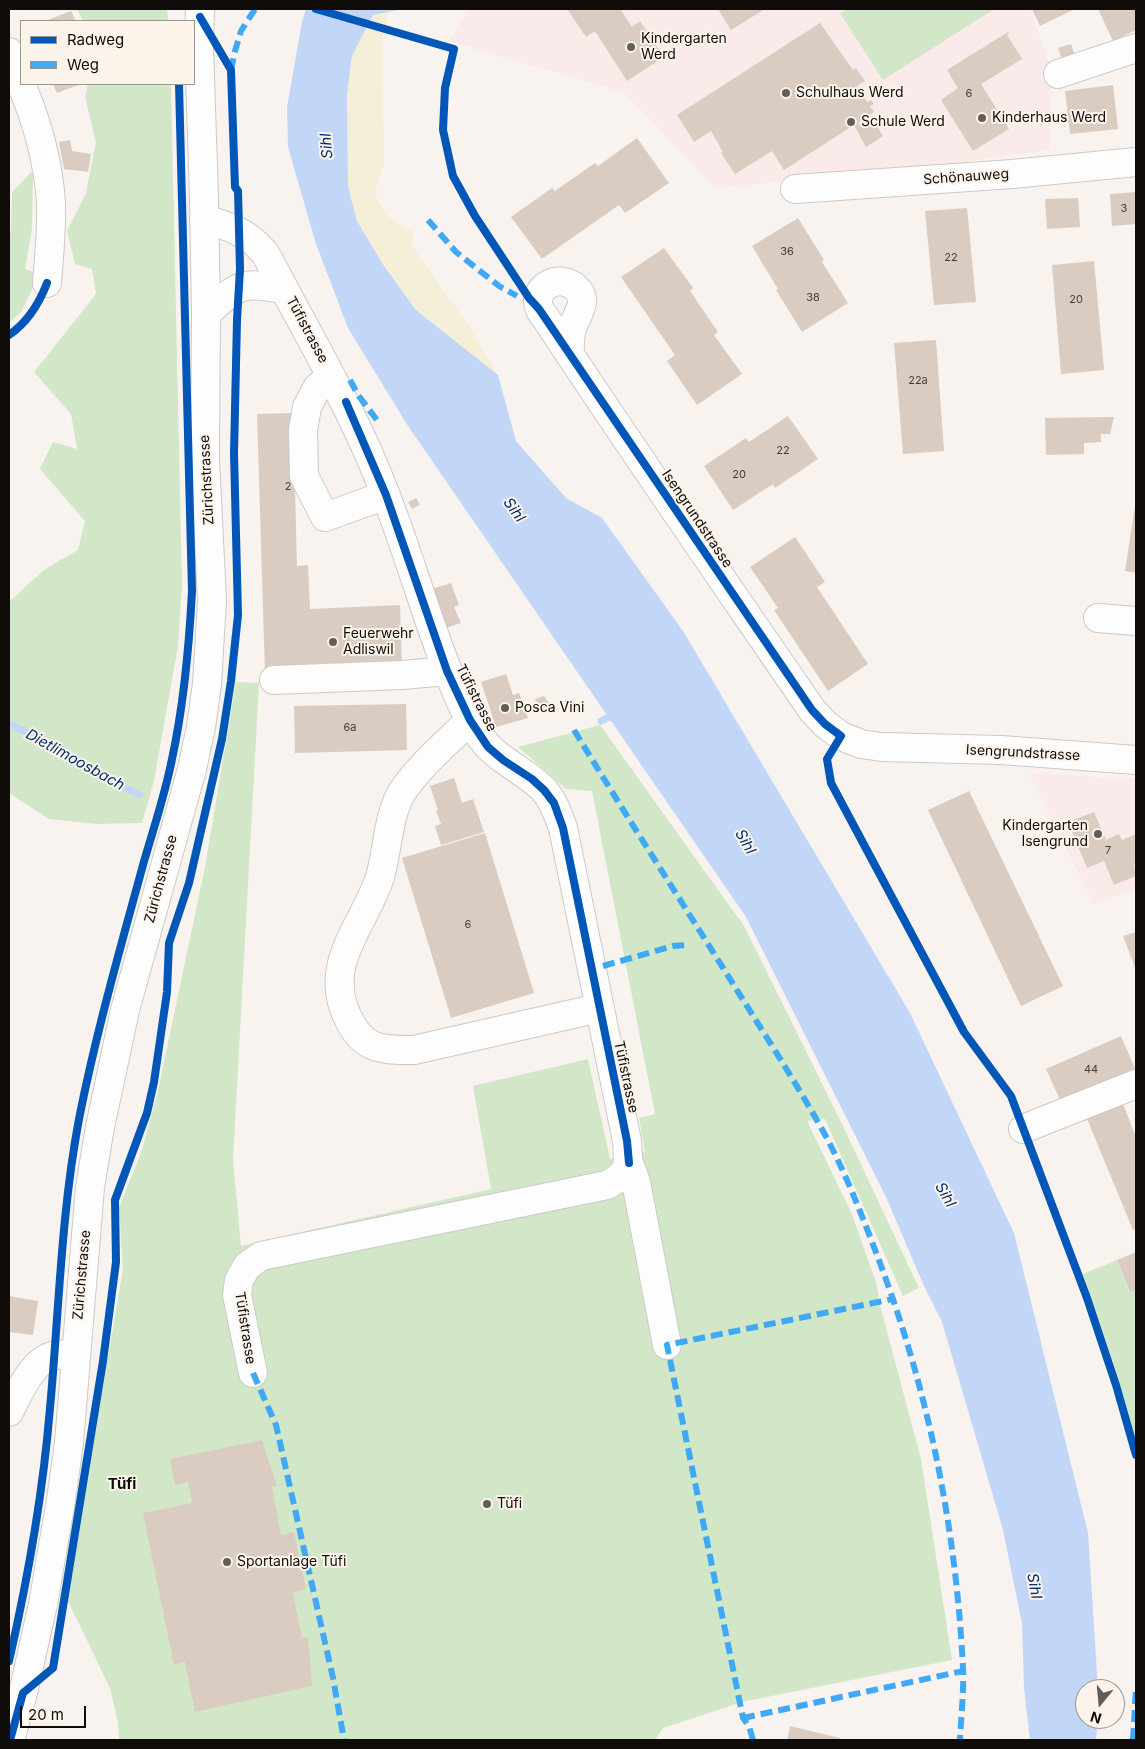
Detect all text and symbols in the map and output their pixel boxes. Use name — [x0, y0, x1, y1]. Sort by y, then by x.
legend — [20, 20, 195, 85]
text: Radweg — [67, 30, 124, 49]
place label: Kindergarten Werd — [641, 31, 727, 64]
marker: Kindergarten Werd — [625, 41, 637, 53]
text: Weg — [67, 55, 99, 74]
place label: Schulhaus Werd — [796, 85, 904, 101]
marker: Schulhaus Werd — [780, 87, 792, 99]
house number: 6 — [966, 87, 972, 101]
place label: Kinderhaus Werd — [992, 110, 1106, 126]
marker: Kinderhaus Werd — [976, 112, 988, 124]
place label: Schule Werd — [861, 114, 945, 130]
marker: Schule Werd — [845, 116, 857, 128]
water label: Sihl — [317, 132, 337, 160]
street label: Schönauweg — [923, 166, 1009, 188]
house number: 3 — [1121, 202, 1127, 216]
house number: 36 — [780, 245, 794, 259]
house number: 22 — [944, 251, 958, 265]
house number: 38 — [806, 291, 820, 305]
house number: 20 — [1069, 293, 1083, 307]
street label: Tüfistrasse — [282, 294, 332, 366]
house number: 22a — [908, 374, 928, 388]
street label: Zürichstrasse — [196, 434, 218, 526]
house number: 22 — [776, 444, 790, 458]
street label: Isengrundstrasse — [658, 467, 736, 571]
house number: 20 — [732, 468, 746, 482]
house number: 2 — [285, 480, 291, 494]
water label: Sihl — [499, 494, 529, 526]
place label: Feuerwehr Adliswil — [343, 626, 414, 658]
marker: Feuerwehr Adliswil — [327, 636, 339, 648]
street label: Tüfistrasse — [452, 662, 500, 734]
place label: Posca Vini — [515, 700, 584, 716]
marker: Posca Vini — [499, 702, 511, 714]
house number: 6a — [344, 721, 356, 735]
water label: Dietlimoosbach — [22, 725, 128, 795]
street label: Isengrundstrasse — [965, 742, 1081, 764]
place label: Kindergarten Isengrund — [1002, 818, 1088, 850]
water label: Sihl — [731, 826, 759, 858]
marker: Kindergarten Isengrund — [1092, 828, 1104, 840]
street label: Zürichstrasse — [141, 833, 181, 925]
house number: 7 — [1105, 844, 1111, 858]
house number: 6 — [465, 918, 471, 932]
street label: Tüfistrasse — [610, 1039, 642, 1115]
house number: 44 — [1084, 1063, 1098, 1077]
water label: Sihl — [931, 1179, 959, 1211]
street label: Zürichstrasse — [70, 1229, 94, 1321]
street label: Tüfistrasse — [231, 1291, 259, 1365]
district label: Tüfi — [108, 1475, 136, 1493]
place label: Tüfi — [497, 1496, 522, 1512]
marker: Tüfi — [481, 1498, 493, 1510]
place label: Sportanlage Tüfi — [237, 1554, 346, 1570]
marker: Sportanlage Tüfi — [221, 1556, 233, 1568]
water label: Sihl — [1023, 1572, 1045, 1600]
north arrow — [1075, 1679, 1125, 1729]
scale bar — [22, 1696, 89, 1728]
text: 20 m — [28, 1705, 64, 1724]
text: N — [1088, 1708, 1103, 1728]

